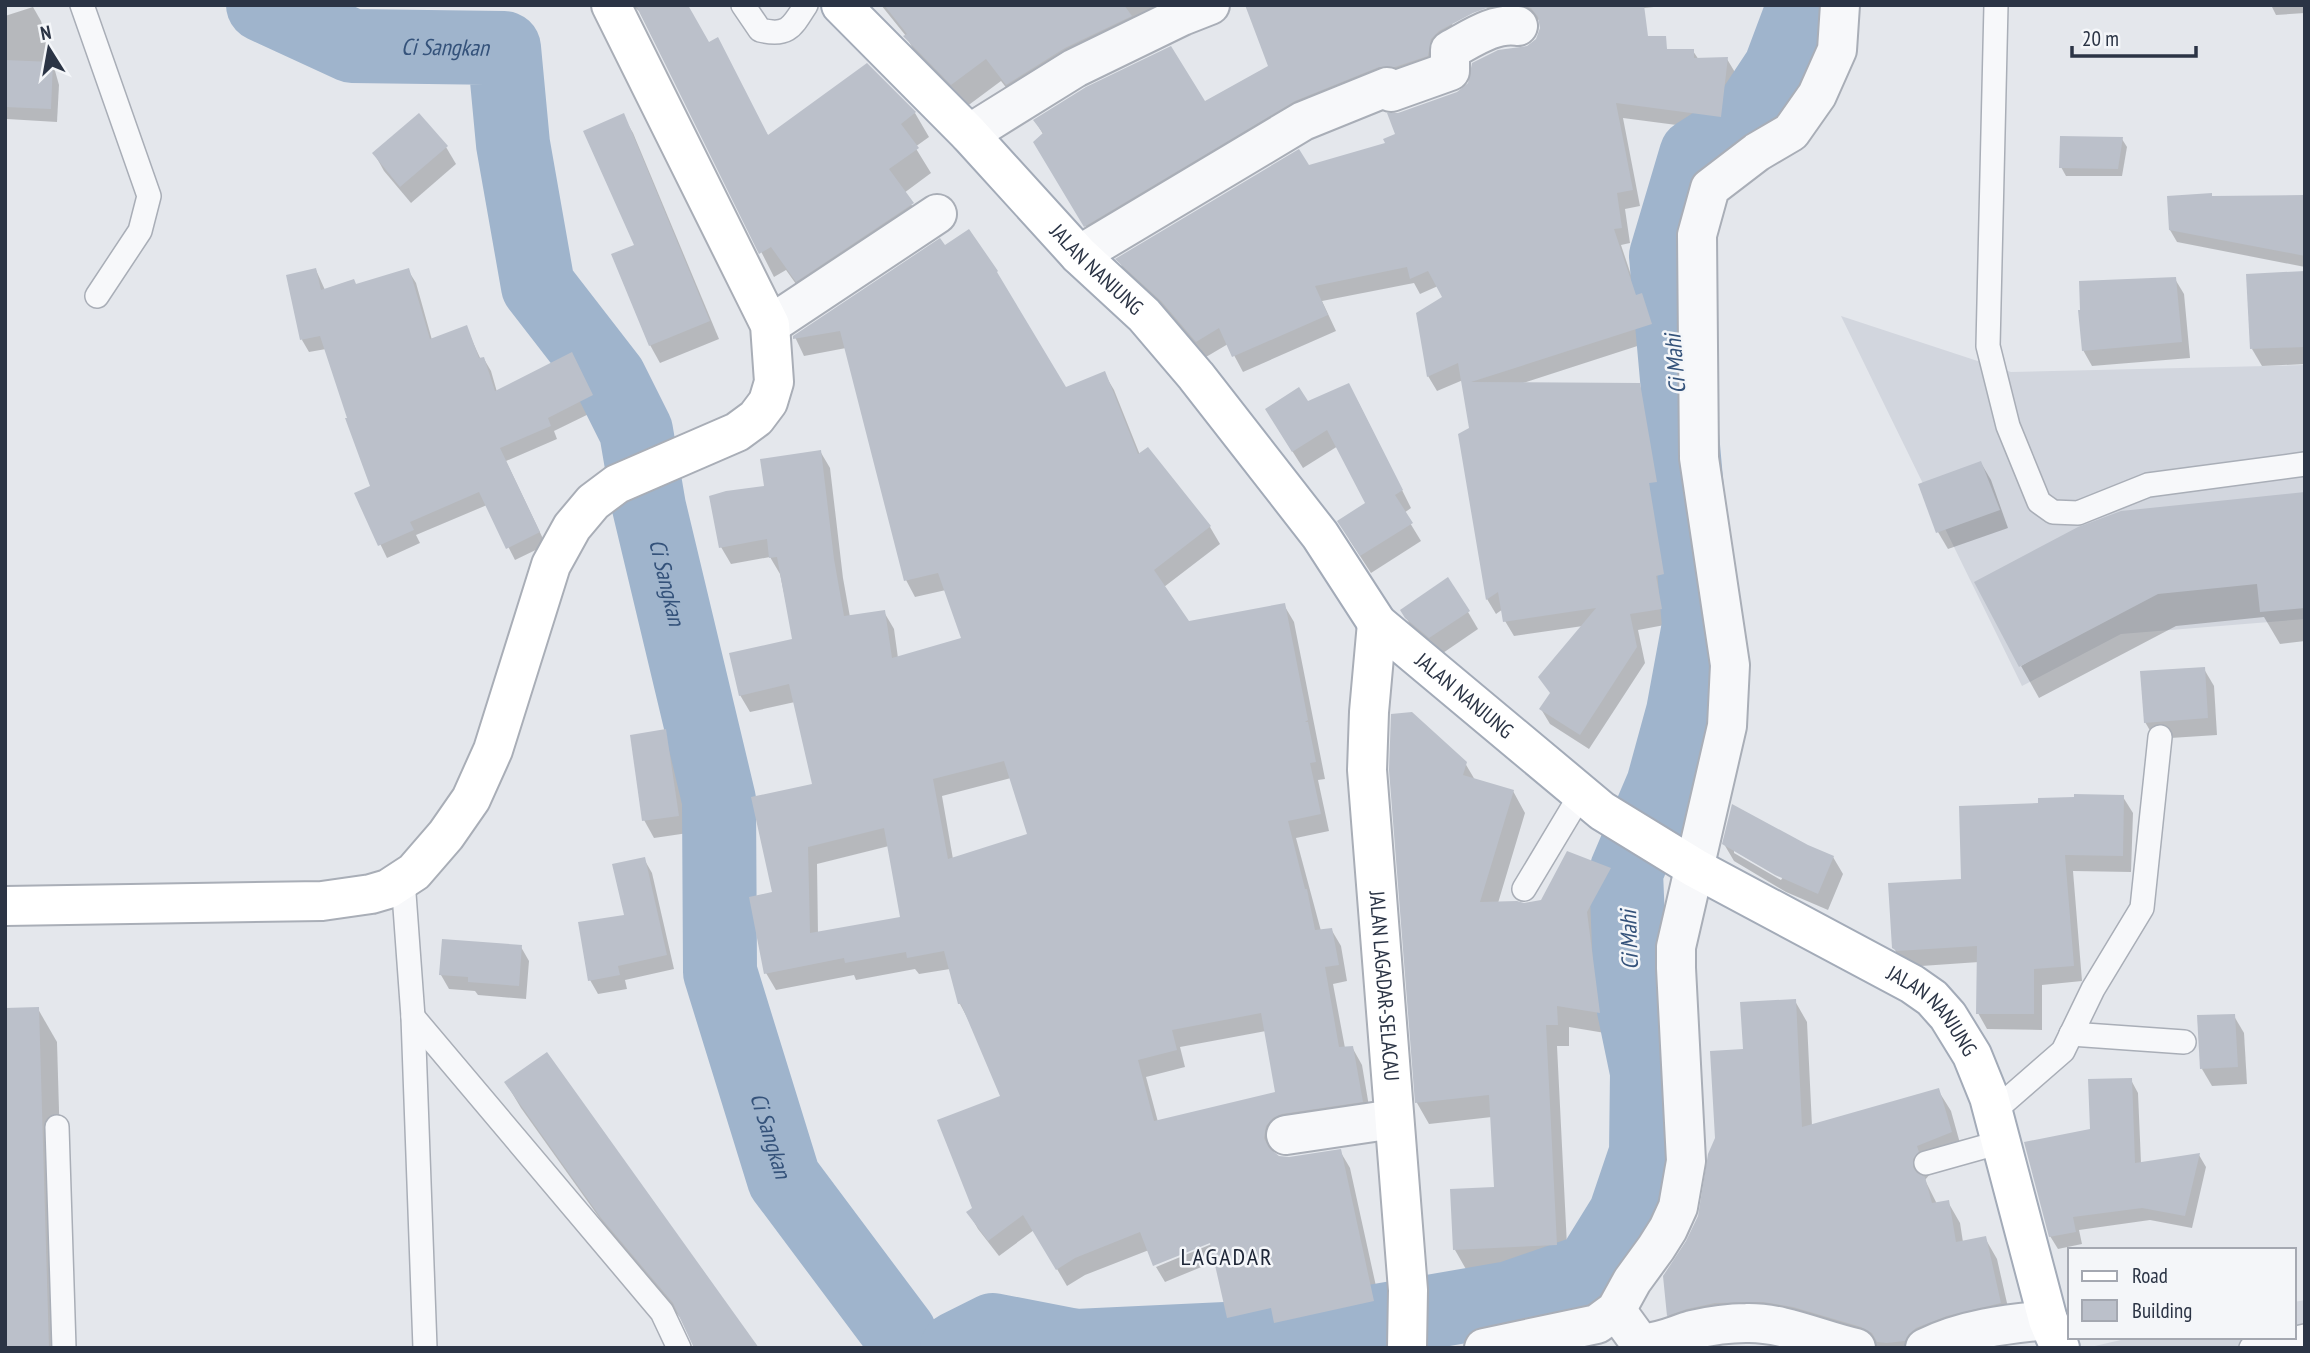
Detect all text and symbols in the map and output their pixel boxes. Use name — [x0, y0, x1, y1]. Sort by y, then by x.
north arrow — [14, 14, 84, 84]
scale bar — [2072, 14, 2196, 58]
text: N — [38, 20, 53, 45]
text: 20 m — [2082, 25, 2119, 52]
water label: Ci Sangkan — [401, 32, 491, 62]
street label: JALAN NANJUNG — [1044, 217, 1149, 321]
water label: Ci Mahi — [1657, 330, 1692, 395]
water label: Ci Sangkan — [643, 536, 692, 630]
street label: JALAN NANJUNG — [1409, 646, 1519, 744]
street label: JALAN LAGADAR-SELACAU — [1363, 889, 1405, 1082]
water label: Ci Mahi — [1613, 907, 1644, 970]
street label: JALAN NANJUNG — [1882, 959, 1983, 1061]
water label: Ci Sangkan — [744, 1089, 798, 1184]
district label: LAGADAR — [1180, 1241, 1274, 1272]
legend — [2068, 1248, 2296, 1339]
text: Road — [2132, 1262, 2168, 1289]
text: Building — [2132, 1297, 2192, 1324]

